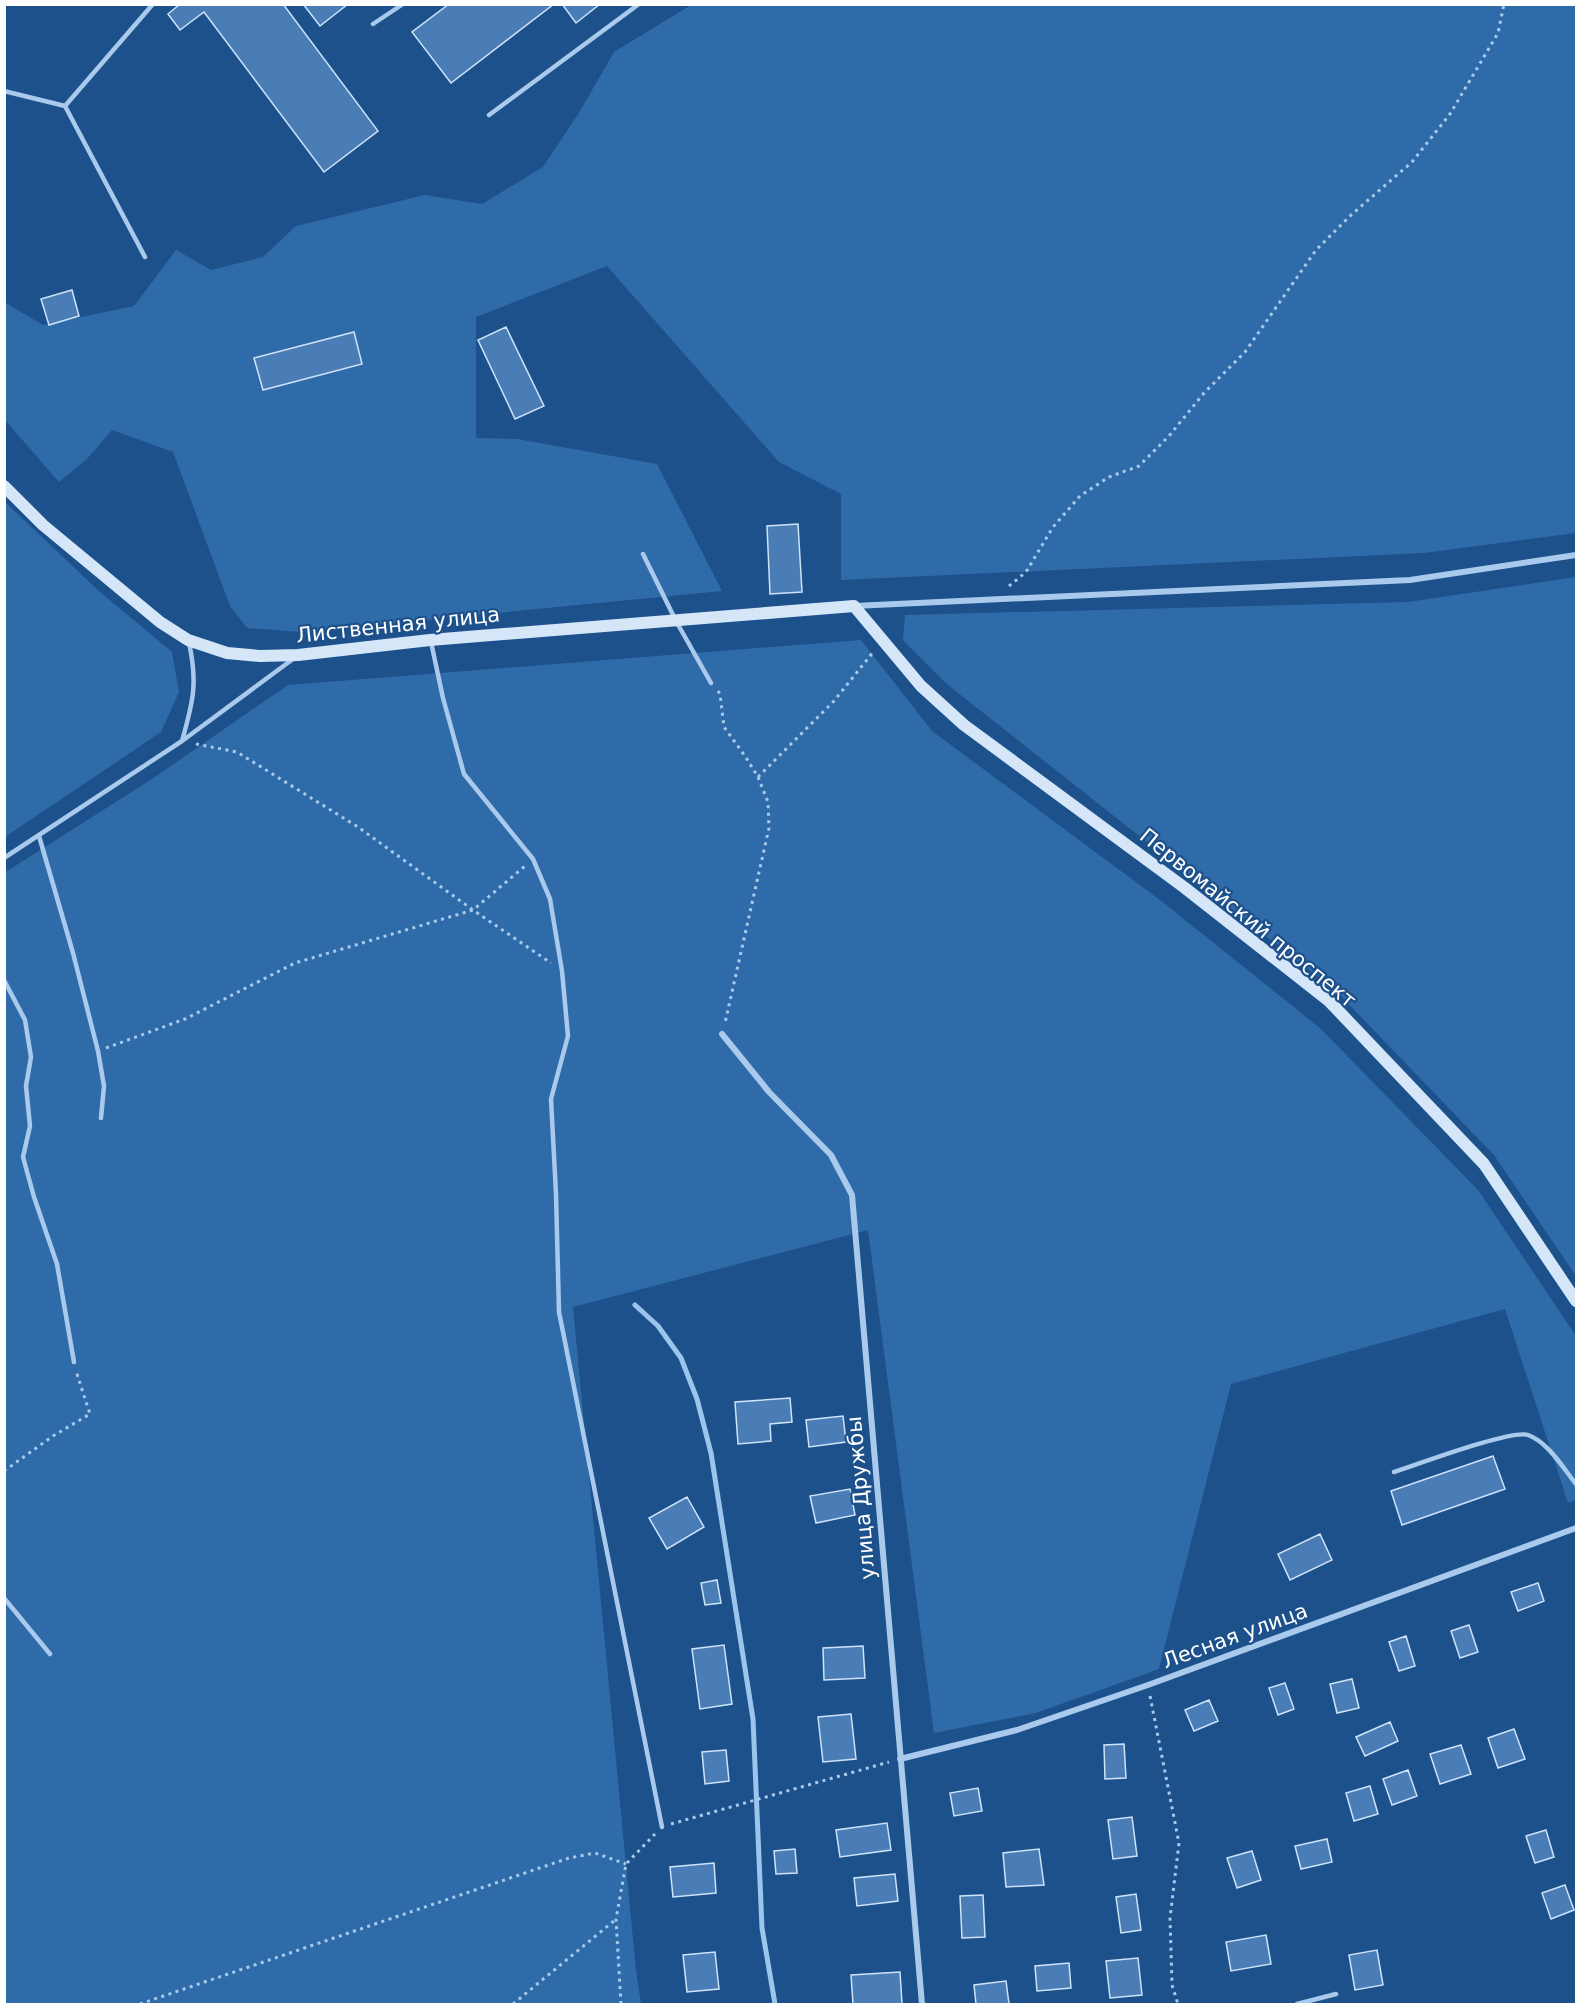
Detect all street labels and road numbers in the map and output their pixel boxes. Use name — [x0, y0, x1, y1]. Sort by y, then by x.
street label: Лиственная улица — [295, 602, 501, 648]
street label: Первомайский проспект — [1135, 823, 1361, 1013]
street label: улица Дружбы — [842, 1415, 880, 1581]
street label: Лесная улица — [1159, 1599, 1311, 1673]

